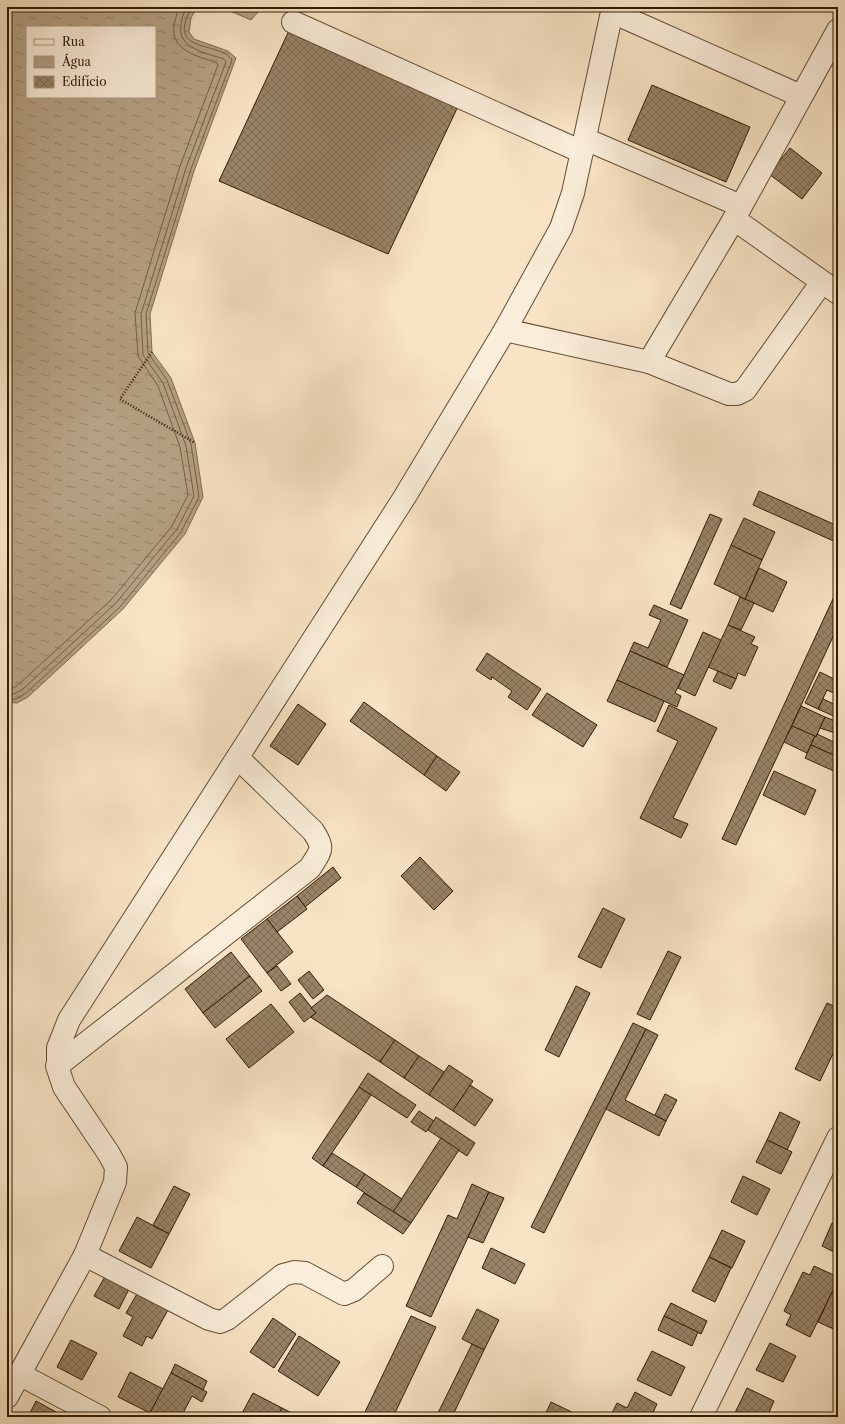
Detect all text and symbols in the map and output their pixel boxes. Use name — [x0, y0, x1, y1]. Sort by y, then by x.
legend — [26, 26, 156, 98]
text: Rua — [62, 34, 85, 49]
text: Água — [61, 53, 92, 69]
text: Edifício — [62, 74, 107, 89]

